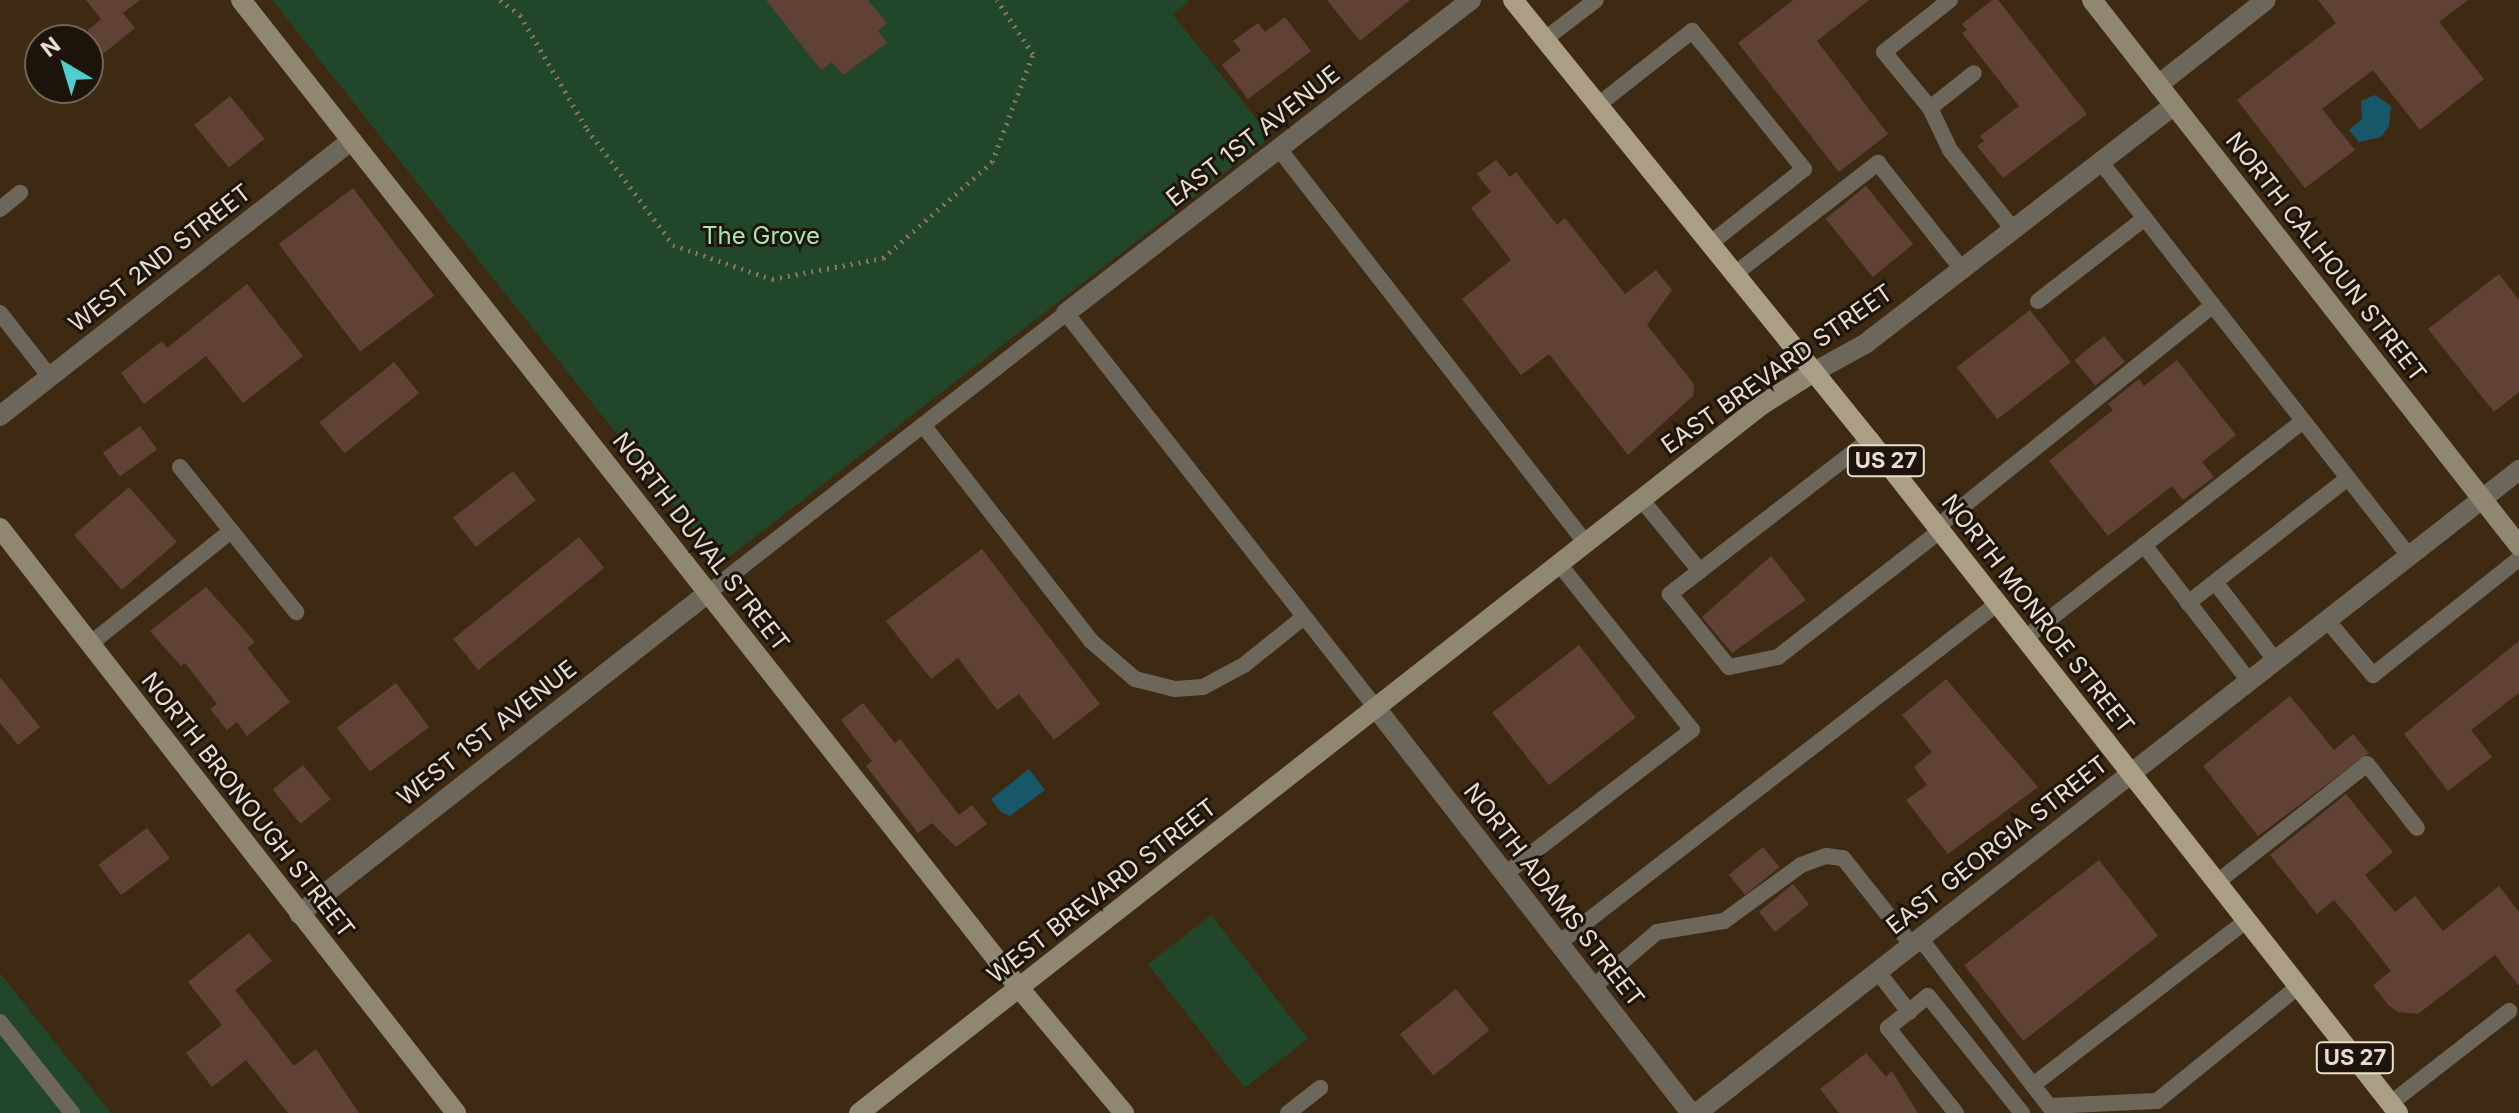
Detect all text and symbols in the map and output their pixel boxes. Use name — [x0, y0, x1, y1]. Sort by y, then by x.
north arrow — [24, 24, 104, 104]
text: N — [36, 31, 65, 62]
street label: EAST 1ST AVENUE — [1160, 59, 1346, 213]
street label: NORTH CALHOUN STREET — [2220, 127, 2432, 387]
street label: WEST 2ND STREET — [63, 178, 257, 338]
park label: The Grove — [702, 222, 820, 250]
street label: EAST BREVARD STREET — [1656, 278, 1898, 460]
street label: NORTH DUVAL STREET — [607, 427, 795, 657]
road number: US 27 — [1846, 443, 1926, 479]
street label: NORTH MONROE STREET — [1936, 489, 2140, 739]
street label: WEST 1ST AVENUE — [392, 654, 582, 812]
street label: NORTH BRONOUGH STREET — [135, 667, 361, 943]
street label: EAST GEORGIA STREET — [1881, 750, 2113, 940]
street label: NORTH ADAMS STREET — [1458, 777, 1650, 1013]
street label: WEST BREVARD STREET — [982, 793, 1222, 989]
road number: US 27 — [2315, 1040, 2395, 1076]

